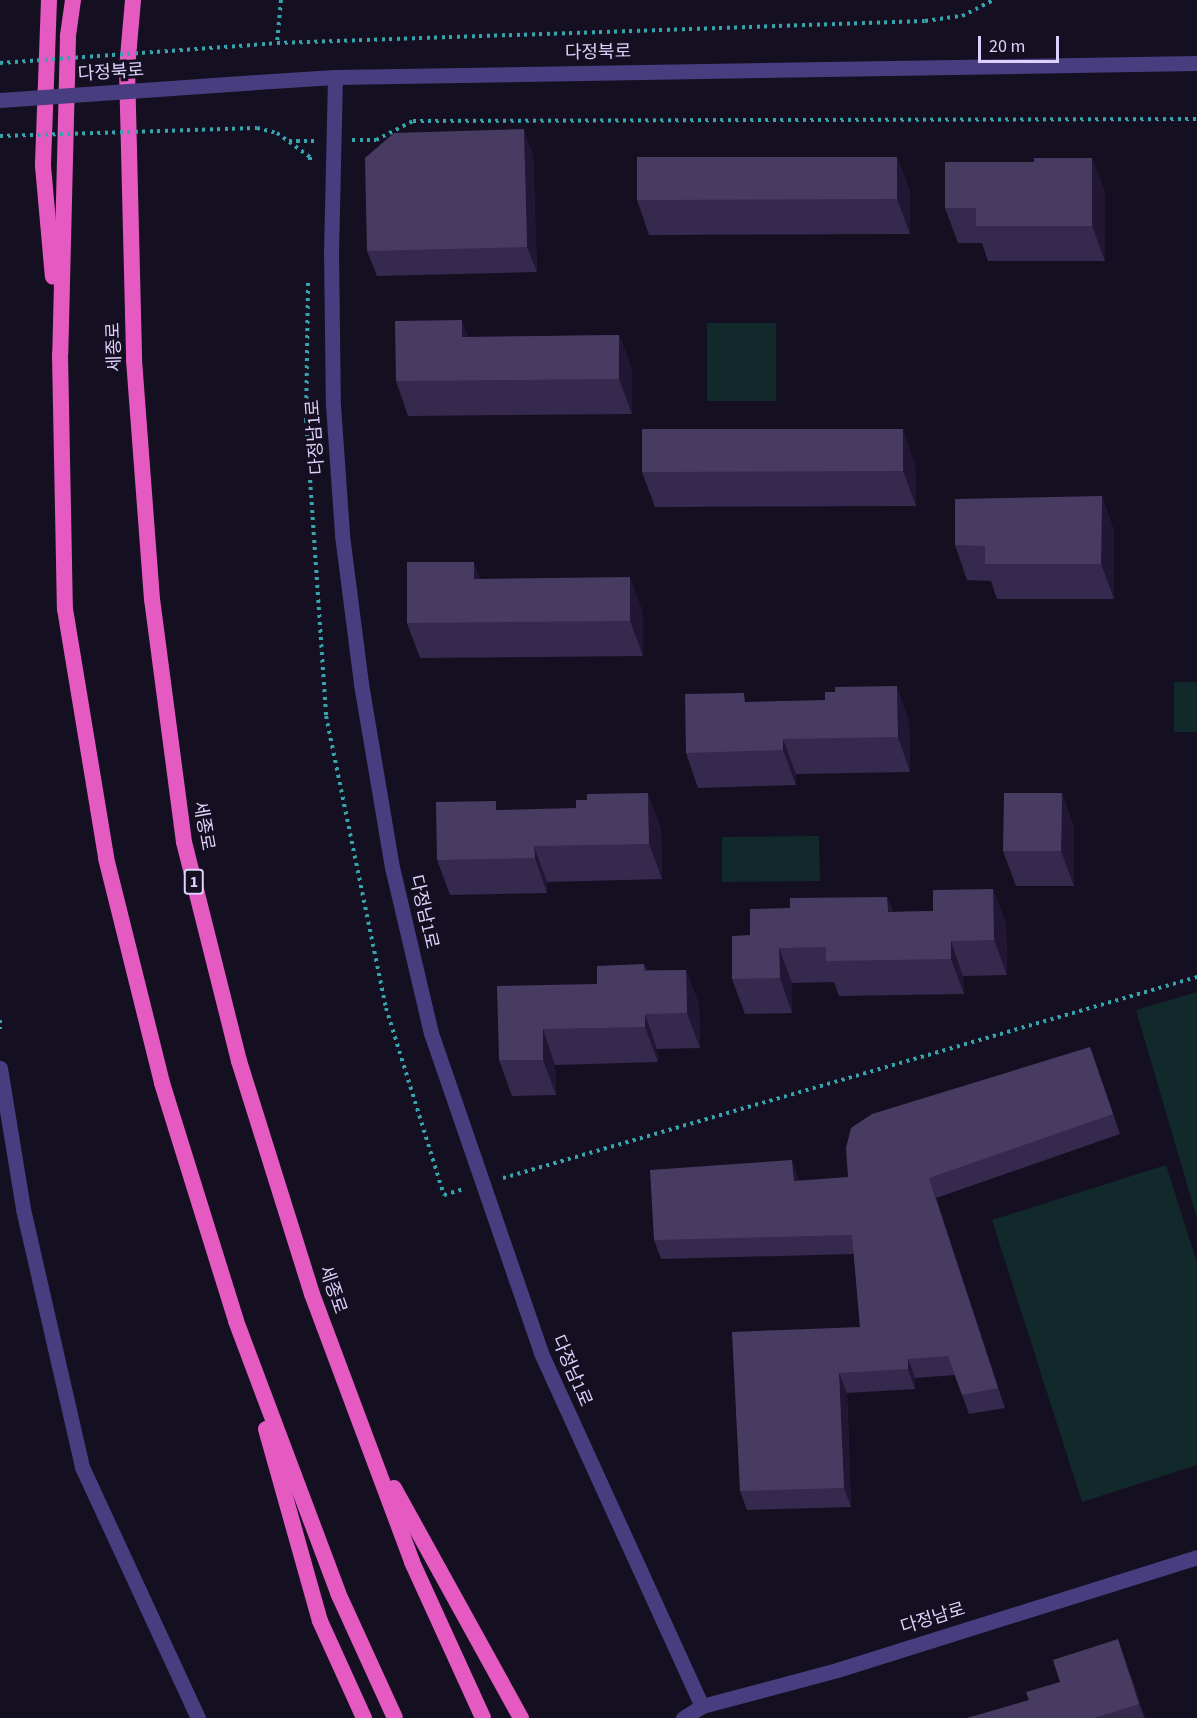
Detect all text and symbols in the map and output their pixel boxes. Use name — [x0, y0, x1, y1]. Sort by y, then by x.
scale bar — [981, 24, 1062, 62]
text: 20 m — [989, 34, 1025, 59]
street label: 다정북로 — [565, 42, 631, 64]
street label: 다정북로 — [77, 60, 145, 86]
street label: 세종로 — [103, 322, 127, 372]
street label: 다정남1로 — [303, 399, 329, 475]
street label: 세종로 — [188, 800, 218, 852]
road number: 1 — [184, 869, 204, 895]
street label: 다정남1로 — [404, 873, 442, 951]
street label: 세종로 — [314, 1263, 350, 1317]
street label: 다정남1로 — [546, 1332, 596, 1410]
street label: 다정남로 — [898, 1599, 968, 1639]

